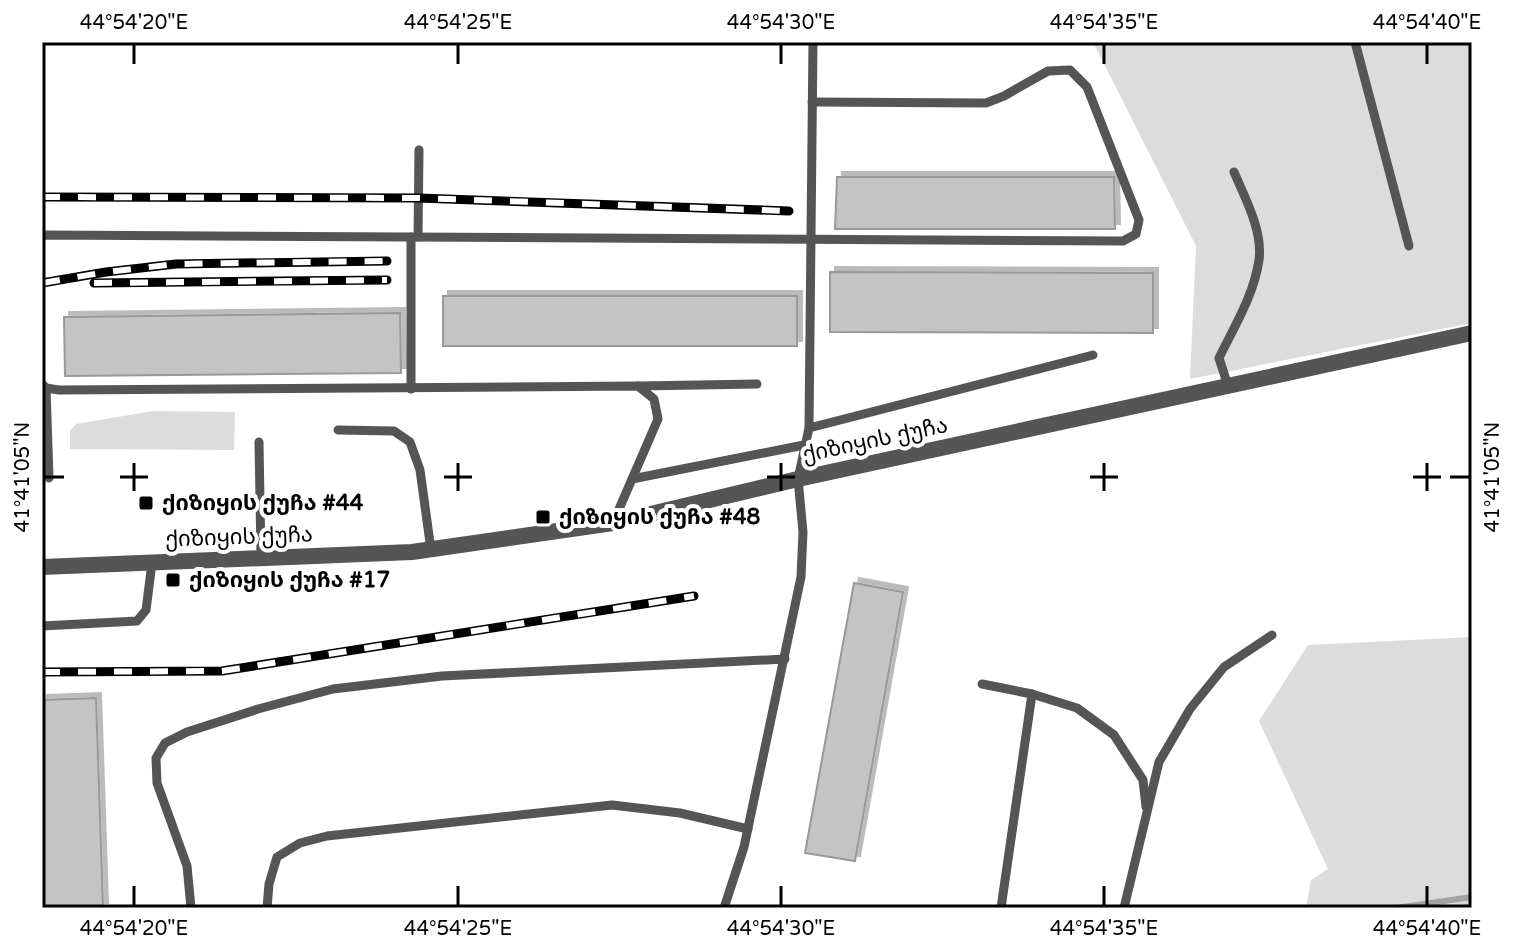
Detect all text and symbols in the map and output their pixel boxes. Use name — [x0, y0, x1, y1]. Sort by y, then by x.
text: 44°54'20"E — [80, 11, 188, 35]
text: 44°54'25"E — [404, 11, 512, 35]
text: 44°54'30"E — [727, 11, 835, 35]
text: 44°54'35"E — [1050, 11, 1158, 35]
text: 44°54'40"E — [1373, 11, 1481, 35]
street label: ქიზიყის ქუჩა — [800, 412, 950, 468]
text: 41°41'05"N — [11, 422, 35, 532]
text: 41°41'05"N — [1481, 422, 1505, 532]
place label: ქიზიყის ქუჩა #44 — [162, 490, 364, 516]
marker: ქიზიყის ქუჩა #44 — [137, 494, 155, 512]
place label: ქიზიყის ქუჩა #48 — [559, 504, 761, 530]
marker: ქიზიყის ქუჩა #48 — [534, 508, 552, 526]
street label: ქიზიყის ქუჩა — [165, 521, 313, 553]
place label: ქიზიყის ქუჩა #17 — [189, 567, 390, 593]
marker: ქიზიყის ქუჩა #17 — [164, 571, 182, 589]
text: 44°54'20"E — [80, 917, 188, 941]
text: 44°54'25"E — [404, 917, 512, 941]
text: 44°54'30"E — [727, 917, 835, 941]
text: 44°54'35"E — [1050, 917, 1158, 941]
text: 44°54'40"E — [1373, 917, 1481, 941]

